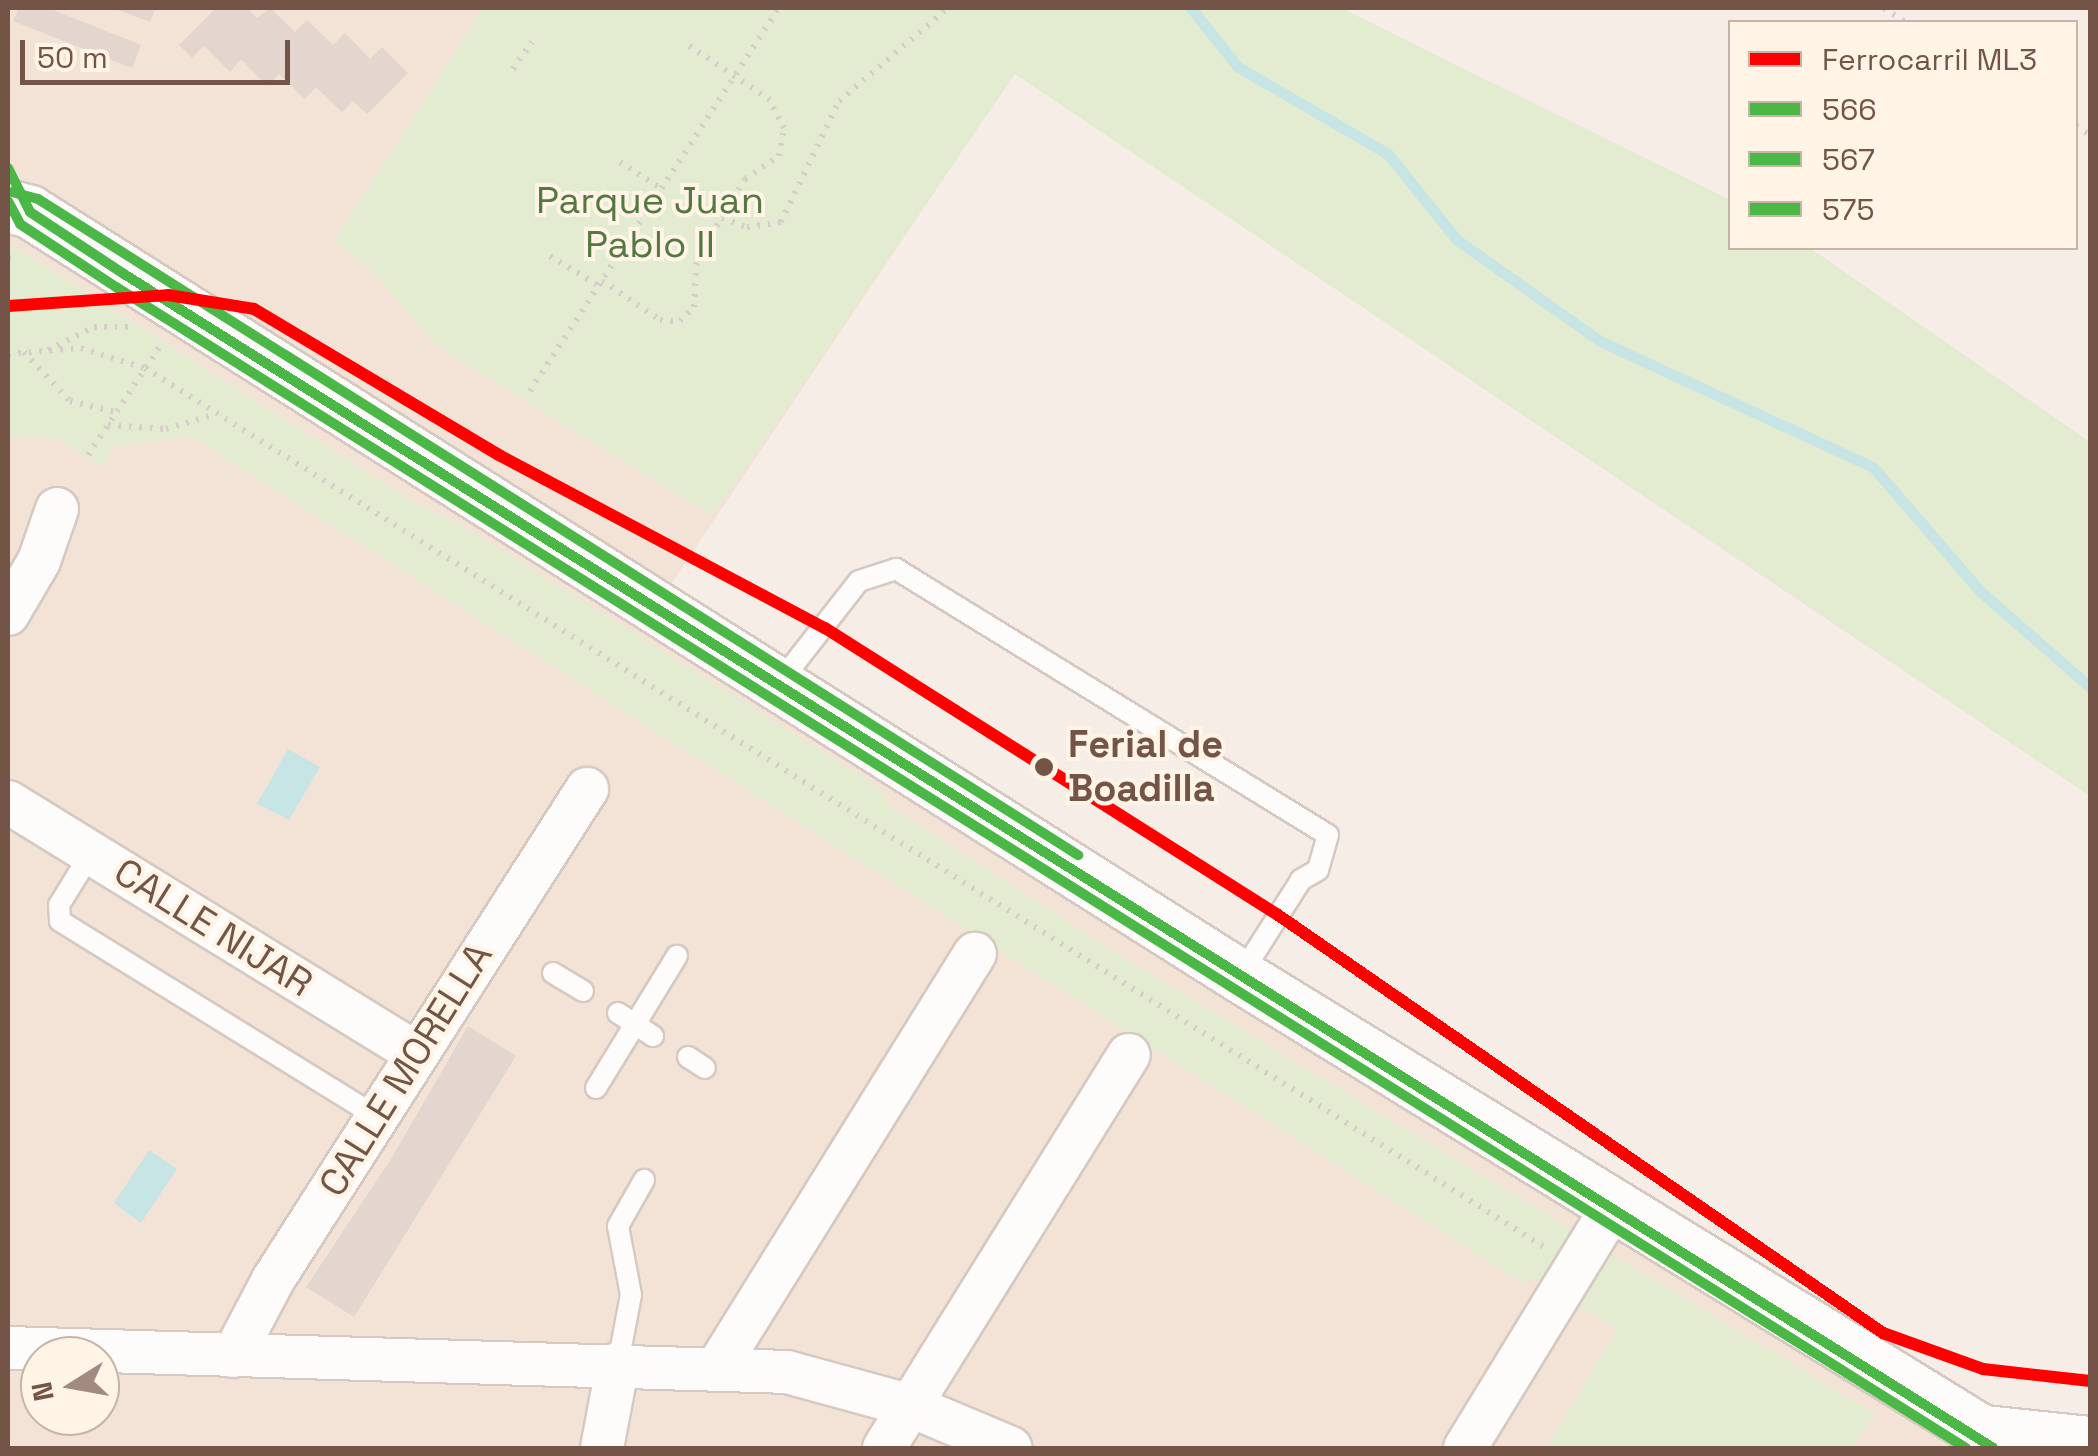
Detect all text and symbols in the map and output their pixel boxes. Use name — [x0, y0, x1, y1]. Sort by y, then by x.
scale bar — [25, 20, 295, 82]
legend — [1728, 20, 2078, 250]
text: 50 m — [37, 38, 108, 77]
text: Ferrocarril ML3 — [1822, 40, 2037, 79]
text: 566 — [1822, 90, 1877, 129]
text: 567 — [1822, 140, 1875, 179]
park label: Parque Juan Pablo II — [536, 178, 764, 268]
text: 575 — [1822, 190, 1875, 229]
place label: Ferial de Boadilla — [1068, 722, 1223, 812]
marker: Ferial de Boadilla — [1029, 752, 1059, 782]
street label: CALLE NIJAR — [106, 849, 320, 1007]
street label: CALLE MORELLA — [310, 935, 502, 1205]
north arrow — [20, 1336, 120, 1436]
text: N — [23, 1379, 62, 1404]

